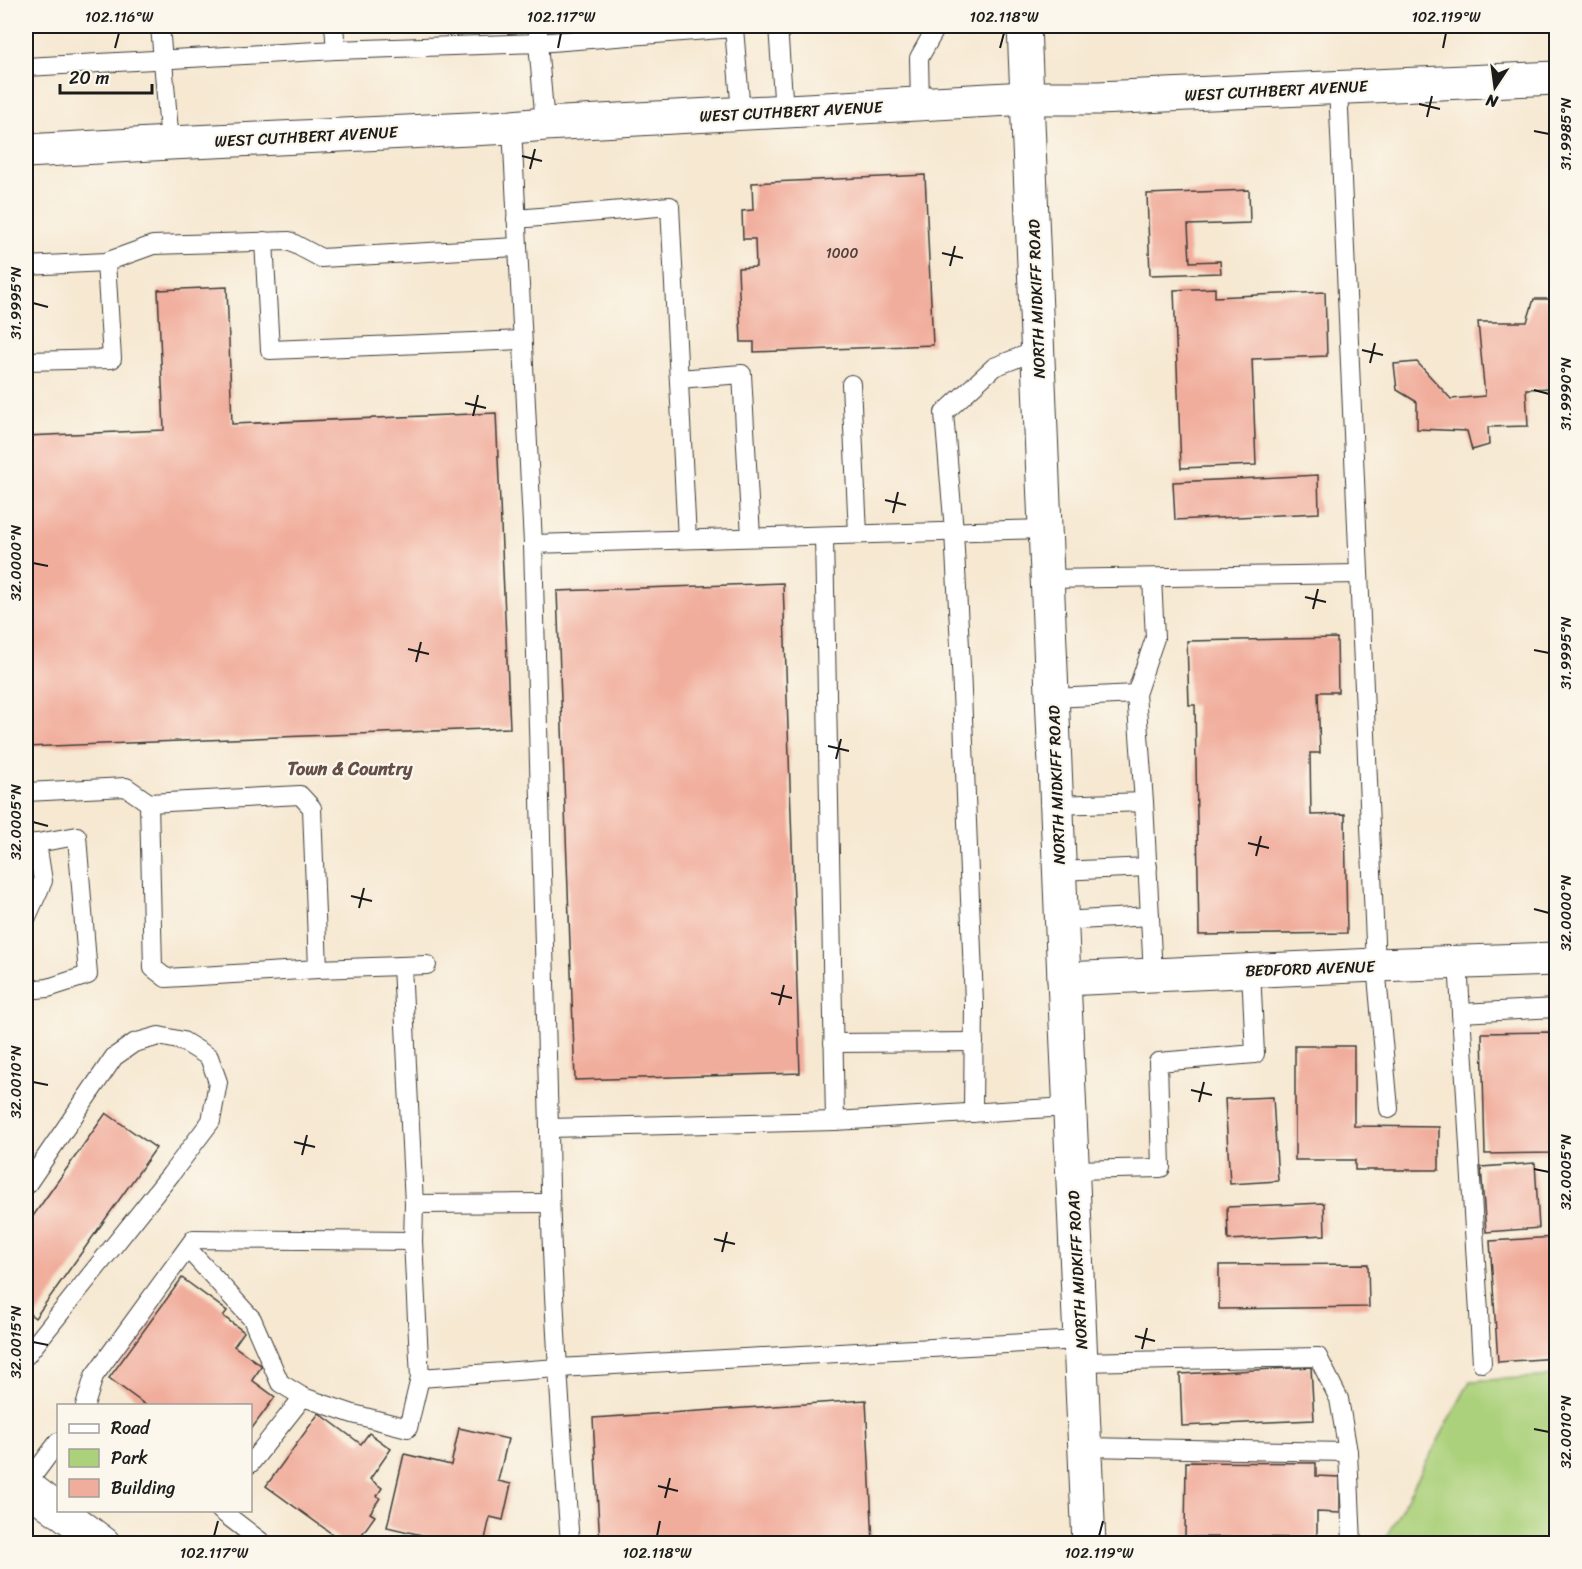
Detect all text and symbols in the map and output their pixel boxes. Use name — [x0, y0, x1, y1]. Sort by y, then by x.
text: 102.116°W — [85, 4, 154, 30]
text: 102.117°W — [527, 4, 596, 30]
text: 102.118°W — [969, 4, 1039, 30]
text: 102.119°W — [1411, 4, 1481, 30]
scale bar — [60, 57, 152, 95]
north arrow — [1465, 57, 1525, 117]
text: 20 m — [69, 62, 109, 94]
street label: WEST CUTHBERT AVENUE — [1184, 71, 1370, 110]
text: N — [1482, 86, 1501, 117]
street label: WEST CUTHBERT AVENUE — [699, 92, 885, 131]
text: 31.9985°N — [1553, 97, 1579, 170]
street label: WEST CUTHBERT AVENUE — [214, 117, 400, 156]
street label: NORTH MIDKIFF ROAD — [1019, 219, 1054, 379]
house number: 1000 — [826, 241, 858, 266]
text: 31.9995°N — [3, 266, 29, 339]
text: 31.9990°N — [1553, 357, 1579, 431]
text: 32.0000°N — [3, 524, 29, 601]
text: 31.9995°N — [1553, 616, 1579, 689]
street label: NORTH MIDKIFF ROAD — [1039, 705, 1074, 865]
district label: Town & Country — [288, 753, 413, 785]
text: 32.0005°N — [3, 783, 29, 860]
text: 32.0000°N — [1553, 874, 1579, 951]
street label: BEDFORD AVENUE — [1245, 952, 1376, 985]
text: 32.0010°N — [3, 1045, 29, 1119]
text: 32.0005°N — [1553, 1133, 1579, 1210]
street label: NORTH MIDKIFF ROAD — [1059, 1189, 1096, 1350]
text: 32.0015°N — [3, 1305, 29, 1378]
text: 32.0010°N — [1553, 1395, 1579, 1469]
legend — [57, 1404, 252, 1512]
text: Road — [111, 1412, 151, 1444]
text: Park — [111, 1442, 148, 1474]
text: Building — [111, 1472, 175, 1504]
text: 102.117°W — [180, 1540, 249, 1566]
text: 102.118°W — [622, 1540, 692, 1566]
text: 102.119°W — [1064, 1540, 1134, 1566]

